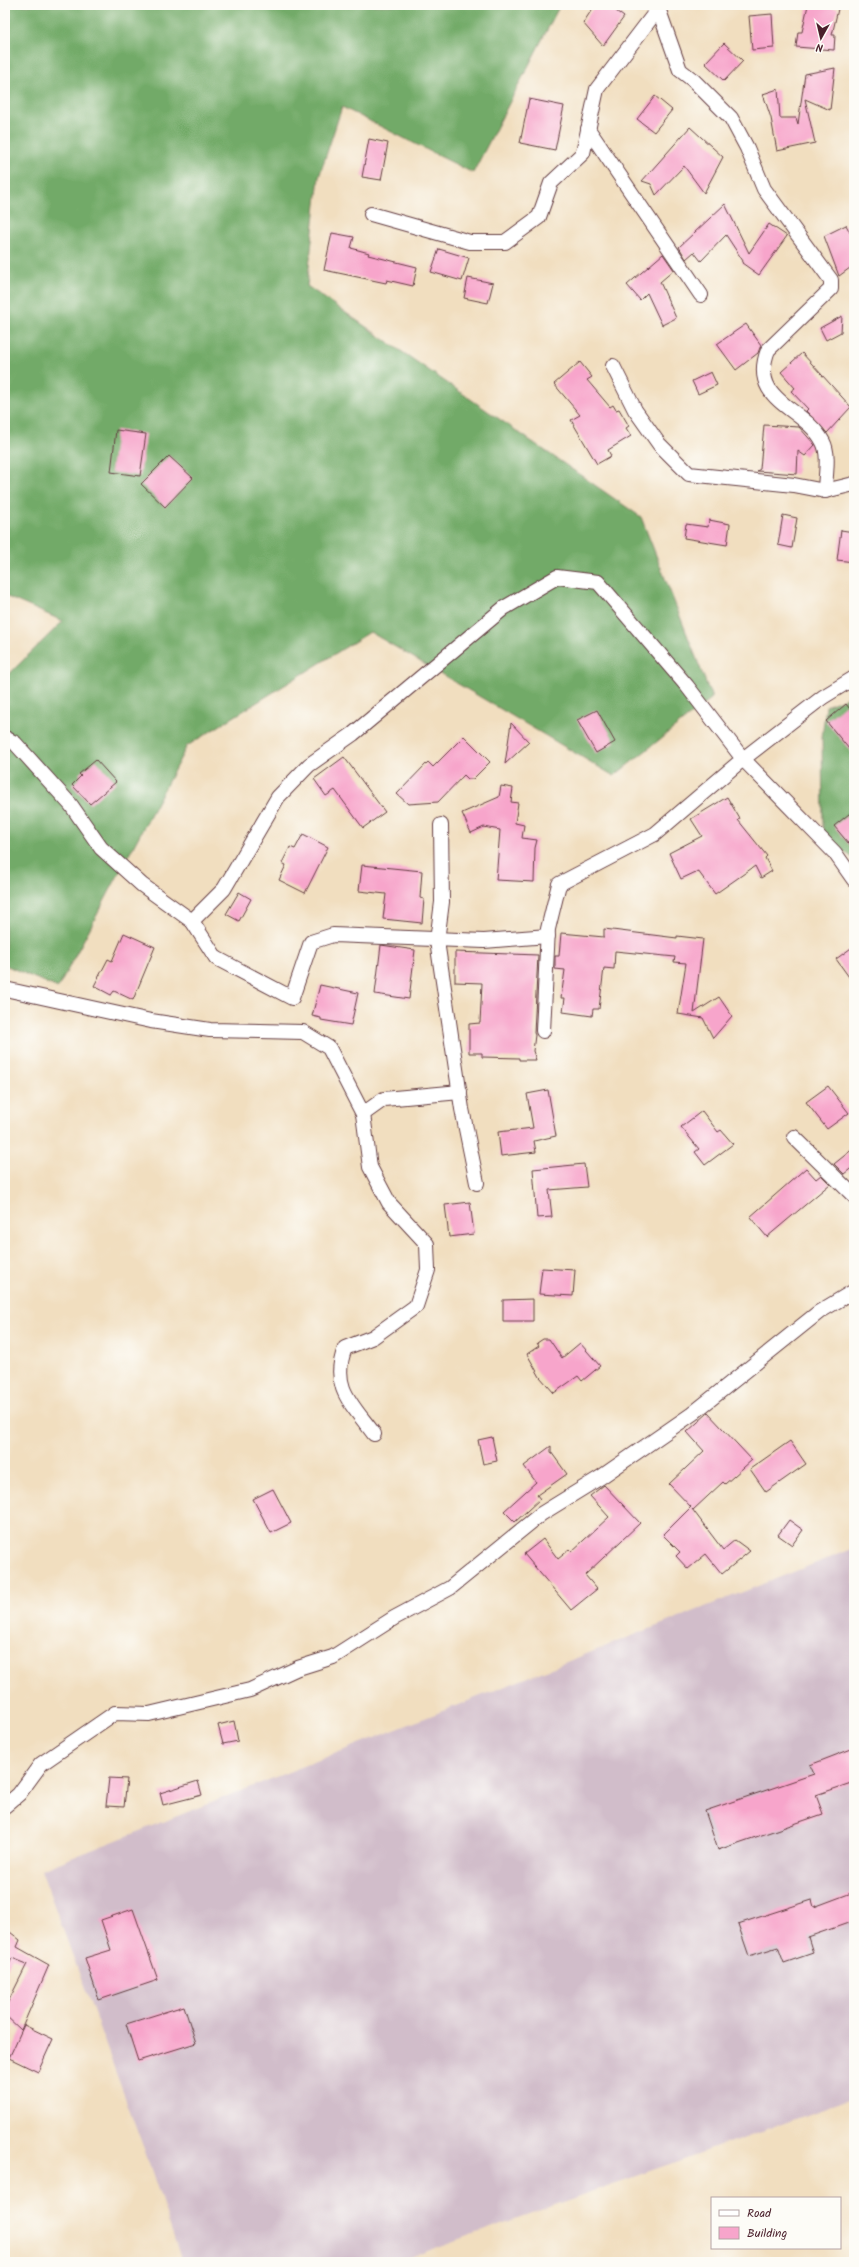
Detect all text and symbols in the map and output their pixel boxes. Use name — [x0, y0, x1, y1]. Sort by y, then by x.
north arrow — [801, 18, 841, 58]
text: N — [815, 38, 824, 56]
legend — [711, 2197, 841, 2249]
text: Road — [747, 2204, 772, 2223]
text: Building — [747, 2224, 787, 2243]

